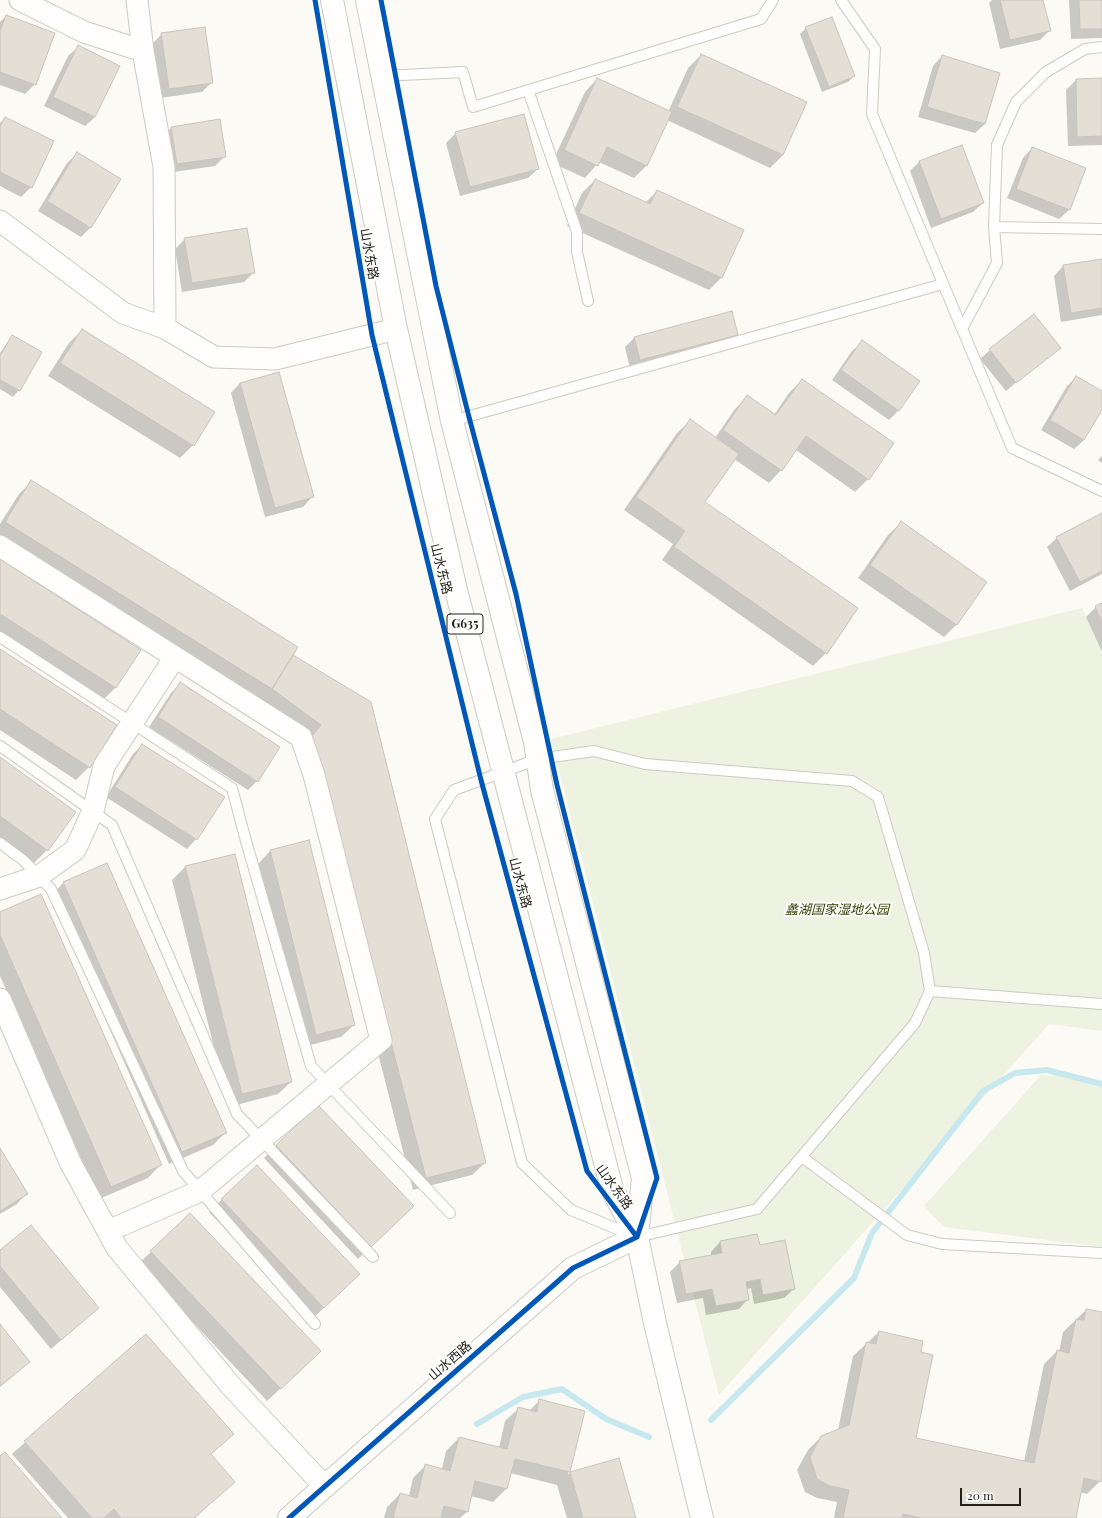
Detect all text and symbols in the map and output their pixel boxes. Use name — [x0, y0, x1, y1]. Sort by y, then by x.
street label: 山水东路 — [357, 227, 381, 281]
street label: 山水东路 — [427, 542, 455, 596]
road number: G635 — [447, 614, 483, 634]
street label: 山水东路 — [506, 856, 534, 910]
park label: 蠡湖国家湿地公园 — [785, 902, 889, 918]
street label: 山水东路 — [592, 1161, 636, 1213]
street label: 山水西路 — [425, 1338, 475, 1384]
scale bar — [962, 1480, 1023, 1506]
text: 20 m — [967, 1487, 994, 1503]

